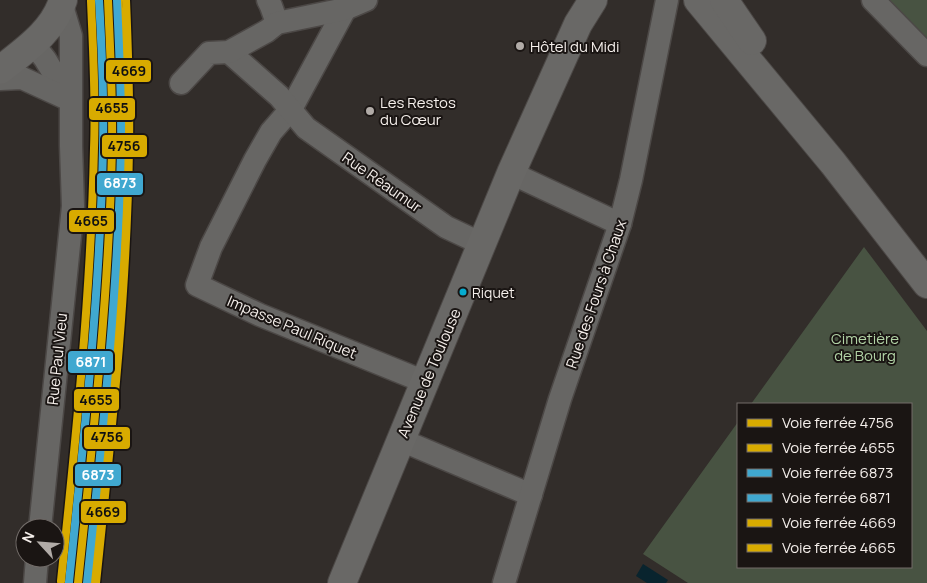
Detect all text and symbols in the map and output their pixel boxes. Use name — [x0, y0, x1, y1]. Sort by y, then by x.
place label: Hôtel du Midi — [530, 36, 619, 57]
marker: Hôtel du Midi — [514, 40, 526, 52]
line badge: 4669 — [105, 59, 152, 83]
text: 4669 — [112, 61, 146, 80]
place label: Les Restos du Cœur — [380, 92, 456, 130]
line badge: 4655 — [88, 97, 136, 121]
text: 4655 — [95, 98, 129, 117]
marker: Les Restos du Cœur — [364, 105, 376, 117]
line badge: 4756 — [101, 134, 148, 158]
text: 4756 — [108, 136, 140, 155]
street label: Rue Réaumur — [338, 147, 426, 217]
line badge: 6873 — [96, 172, 144, 196]
text: 6873 — [104, 173, 136, 192]
line badge: 4665 — [68, 209, 115, 233]
text: 4665 — [74, 211, 108, 230]
street label: Rue des Fours à Chaux — [561, 217, 631, 371]
place label: Riquet — [472, 283, 515, 302]
marker: Riquet — [458, 287, 468, 297]
street label: Impasse Paul Riquet — [224, 290, 360, 364]
street label: Avenue de Toulouse — [392, 305, 466, 441]
street label: Rue Paul Vieu — [42, 312, 72, 406]
park label: Cimetière de Bourg — [831, 328, 899, 366]
line badge: 6871 — [67, 350, 114, 374]
text: 6871 — [76, 352, 106, 371]
line badge: 4655 — [73, 388, 120, 412]
text: 4655 — [79, 390, 113, 409]
legend — [737, 403, 912, 568]
text: Voie ferrée 4756 — [782, 412, 894, 433]
line badge: 4756 — [83, 426, 131, 450]
text: 4756 — [91, 427, 123, 446]
text: Voie ferrée 4655 — [782, 437, 895, 458]
text: Voie ferrée 6873 — [782, 462, 893, 483]
line badge: 6873 — [74, 463, 122, 487]
text: 6873 — [82, 465, 114, 484]
text: Voie ferrée 6871 — [782, 487, 891, 508]
line badge: 4669 — [80, 500, 127, 524]
text: 4669 — [86, 502, 120, 521]
text: Voie ferrée 4669 — [782, 512, 896, 533]
north arrow — [15, 518, 65, 568]
text: N — [17, 528, 39, 546]
text: Voie ferrée 4665 — [782, 537, 896, 558]

